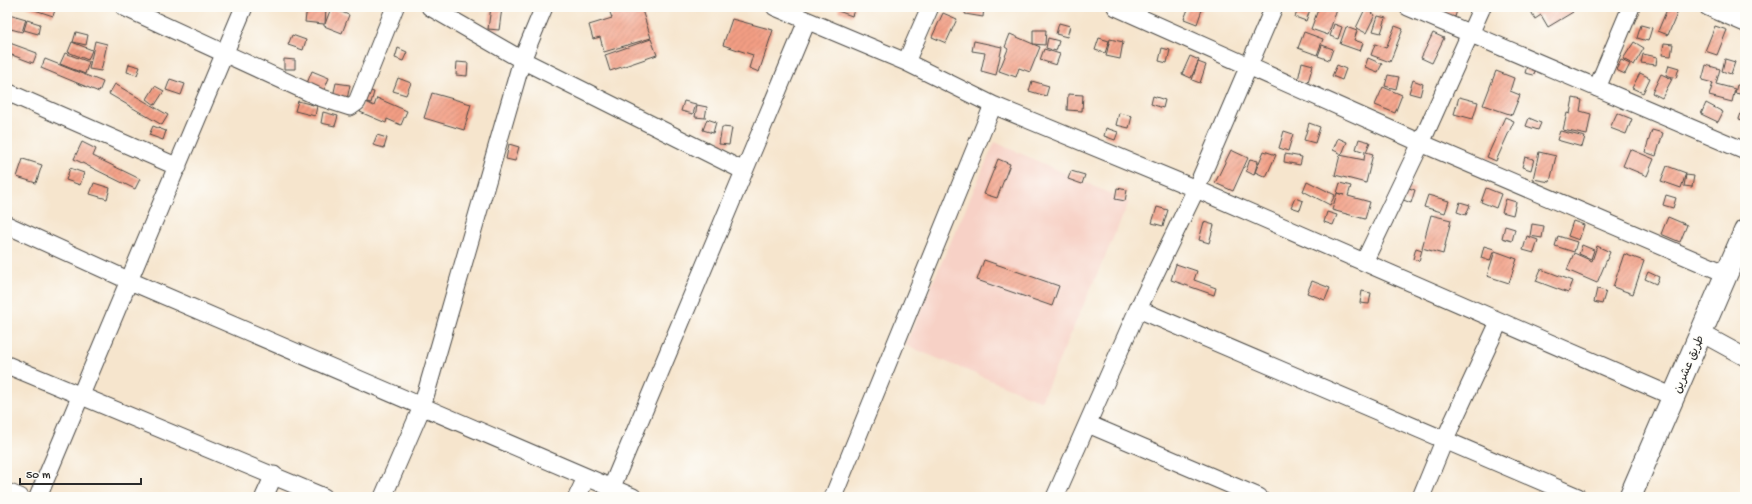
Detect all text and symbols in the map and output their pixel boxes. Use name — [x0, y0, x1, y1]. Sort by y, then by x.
street label: طريق عشرين — [1671, 334, 1708, 396]
scale bar — [20, 460, 141, 486]
text: 50 m — [26, 469, 51, 483]

